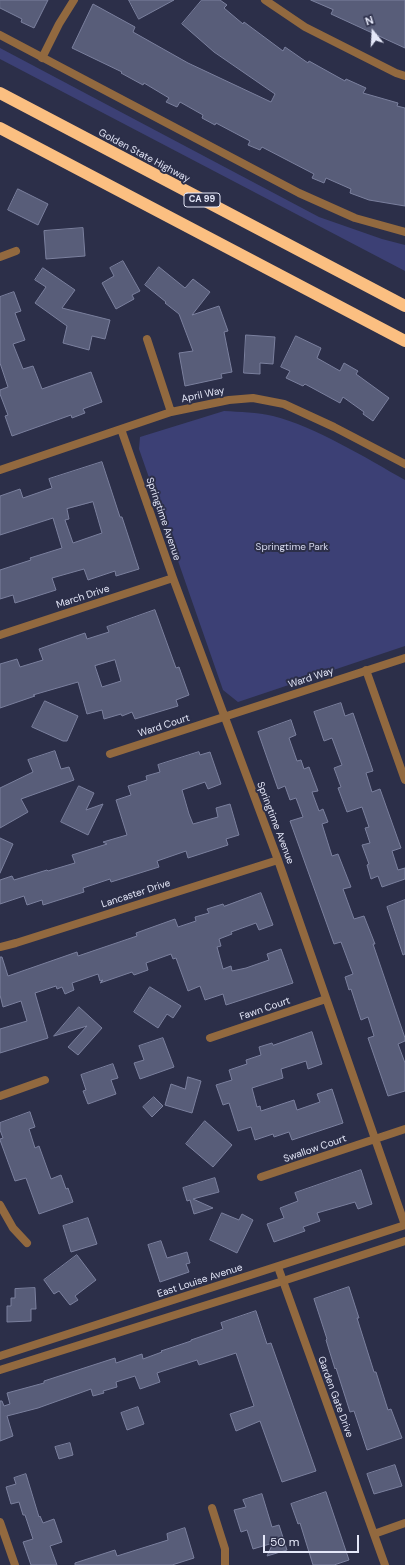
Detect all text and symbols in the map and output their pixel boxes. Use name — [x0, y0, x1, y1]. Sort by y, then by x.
north arrow — [353, 12, 393, 52]
text: N — [363, 13, 375, 28]
street label: Golden State Highway — [96, 127, 192, 185]
road number: CA 99 — [184, 193, 220, 207]
street label: April Way — [180, 385, 226, 405]
street label: Springtime Avenue — [143, 476, 183, 562]
park label: Springtime Park — [256, 541, 328, 553]
street label: March Drive — [55, 583, 111, 611]
street label: Ward Way — [287, 665, 335, 691]
street label: Ward Court — [137, 712, 191, 740]
street label: Springtime Avenue — [254, 780, 296, 866]
street label: Lancaster Drive — [100, 877, 172, 911]
street label: Fawn Court — [238, 995, 292, 1023]
street label: Swallow Court — [282, 1133, 348, 1165]
street label: East Louise Avenue — [156, 1262, 244, 1300]
street label: Garden Gate Drive — [315, 1355, 355, 1439]
scale bar — [265, 1527, 361, 1553]
text: 50 m — [270, 1534, 299, 1550]

